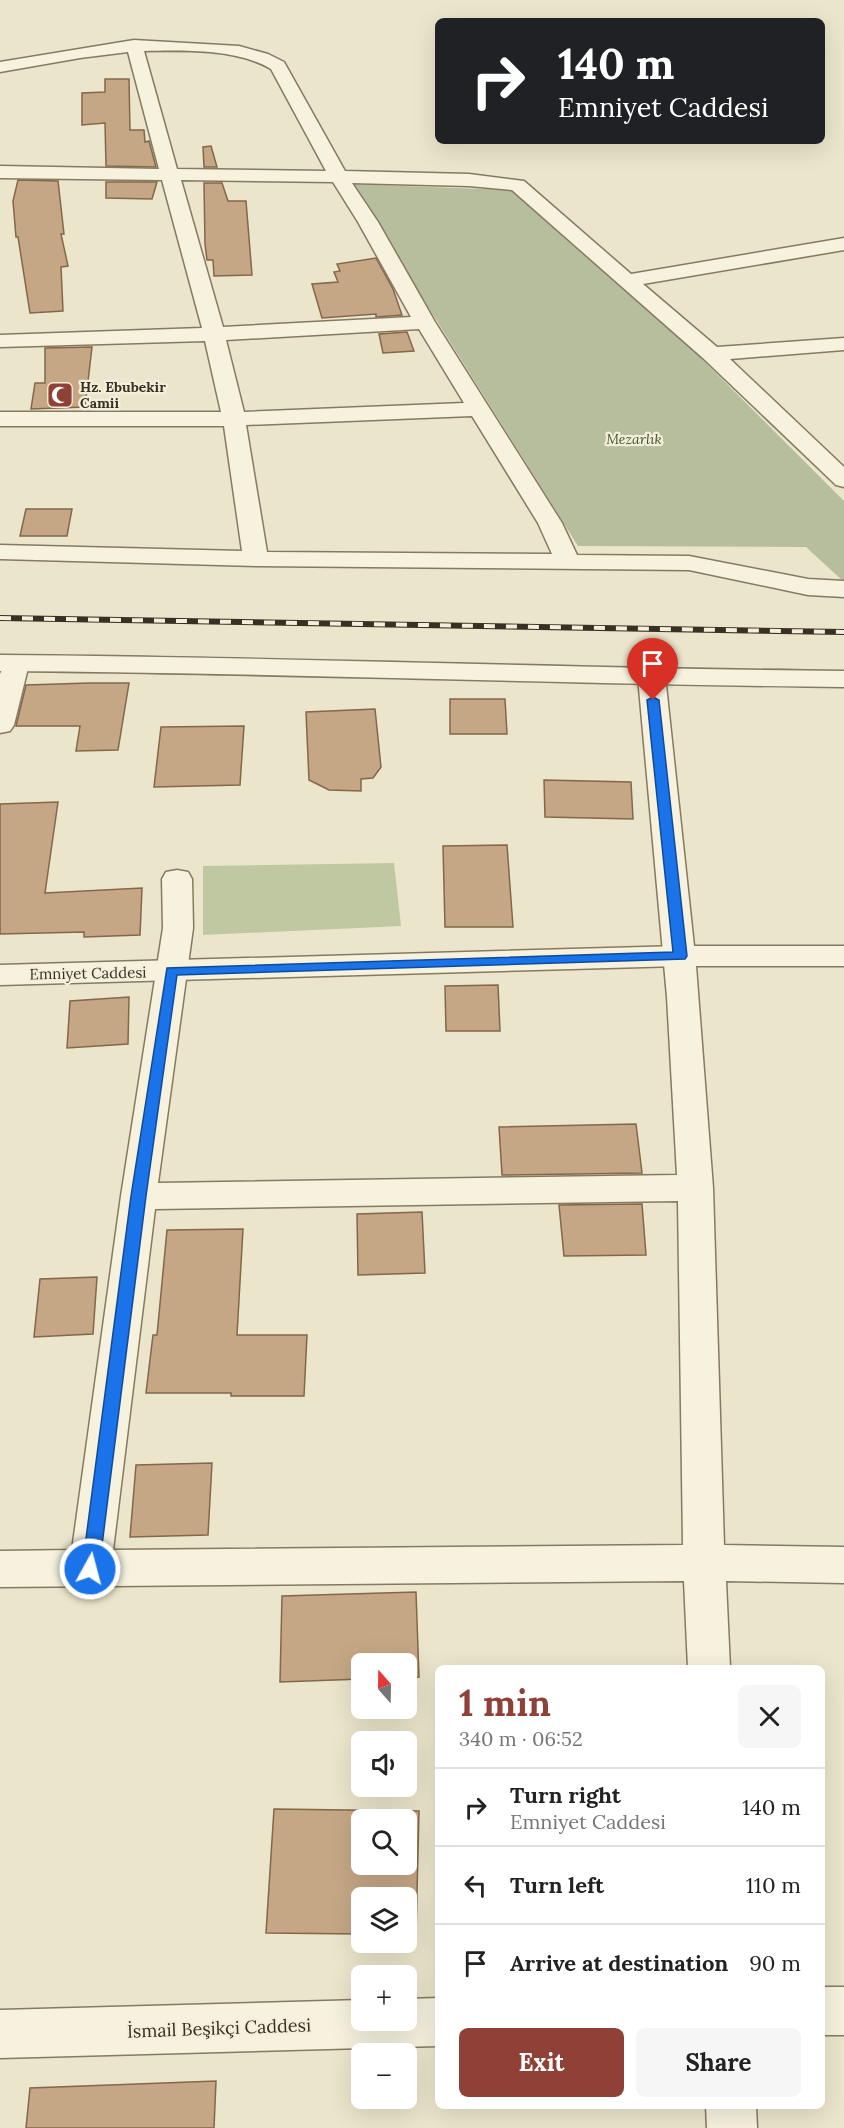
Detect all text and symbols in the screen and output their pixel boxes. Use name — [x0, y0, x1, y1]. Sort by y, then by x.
text: 140 m — [558, 37, 674, 91]
icon: right — [459, 42, 537, 120]
text: Emniyet Caddesi — [558, 90, 769, 124]
place label: Hz. Ebubekir Camii — [80, 378, 166, 412]
mosque icon: Hz. Ebubekir Camii — [45, 380, 75, 410]
park label: Mezarlık — [606, 430, 662, 448]
pin — [627, 638, 678, 700]
icon: arrive — [636, 647, 669, 680]
street label: Emniyet Caddesi — [29, 962, 147, 984]
position arrow — [58, 1537, 122, 1601]
north arrow — [351, 1653, 417, 1719]
map controls — [351, 1653, 417, 2109]
text: 1 min — [459, 1680, 551, 1726]
button: close — [738, 1685, 801, 1748]
text: 340 m · 06:52 — [459, 1726, 583, 1751]
button: sound — [351, 1731, 417, 1797]
text: Turn right — [510, 1781, 621, 1809]
icon: right — [459, 1791, 492, 1824]
text: 140 m — [742, 1793, 801, 1821]
button: search — [351, 1809, 417, 1875]
text: Emniyet Caddesi — [510, 1809, 666, 1834]
icon: left — [459, 1869, 492, 1902]
text: Turn left — [510, 1871, 604, 1899]
text: 110 m — [746, 1871, 801, 1899]
button: layers — [351, 1887, 417, 1953]
icon: arrive — [459, 1947, 492, 1980]
text: Arrive at destination — [510, 1949, 728, 1977]
text: 90 m — [749, 1949, 801, 1977]
button: + — [351, 1965, 417, 2031]
street label: İsmail Beşikçi Caddesi — [127, 2013, 311, 2043]
button: Exit — [459, 2028, 624, 2097]
button: Share — [636, 2028, 801, 2097]
button: − — [351, 2043, 417, 2109]

